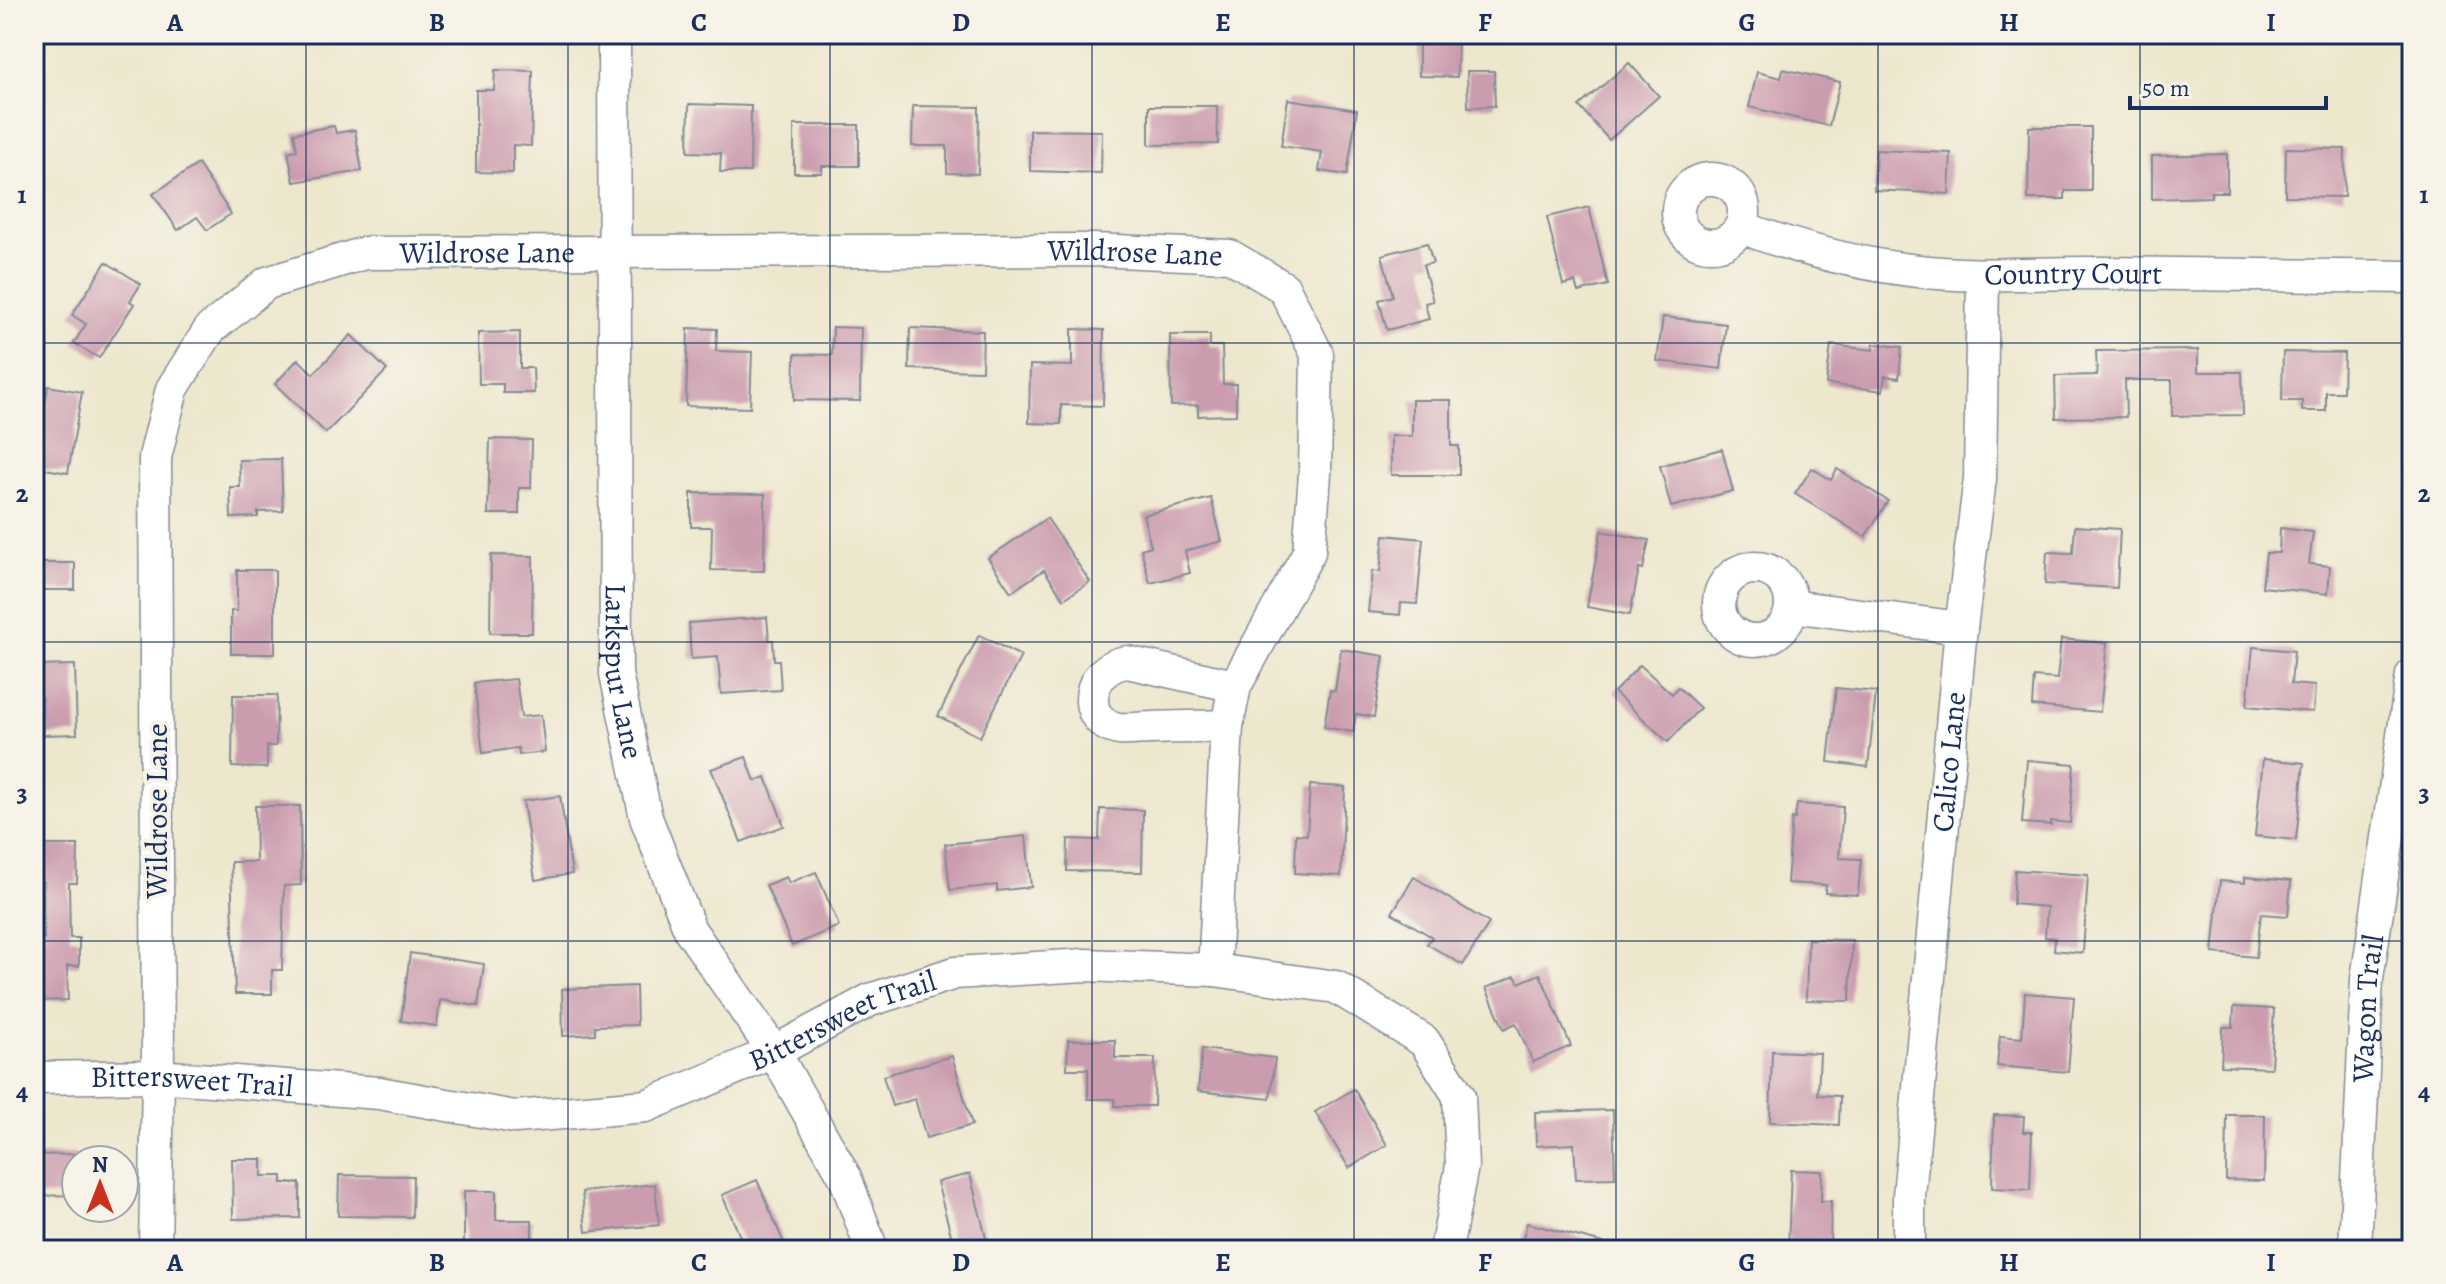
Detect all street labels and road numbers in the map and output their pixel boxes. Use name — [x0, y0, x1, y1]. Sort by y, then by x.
street label: Wildrose Lane — [1046, 230, 1224, 276]
street label: Wildrose Lane — [398, 232, 575, 273]
street label: Country Court — [1984, 253, 2162, 294]
street label: Larkspur Lane — [595, 584, 653, 762]
street label: Calico Lane — [1922, 690, 1975, 834]
street label: Wildrose Lane — [137, 723, 177, 900]
street label: Wagon Trail — [2342, 932, 2393, 1084]
street label: Bittersweet Trail — [743, 960, 941, 1080]
street label: Bittersweet Trail — [90, 1056, 295, 1106]

